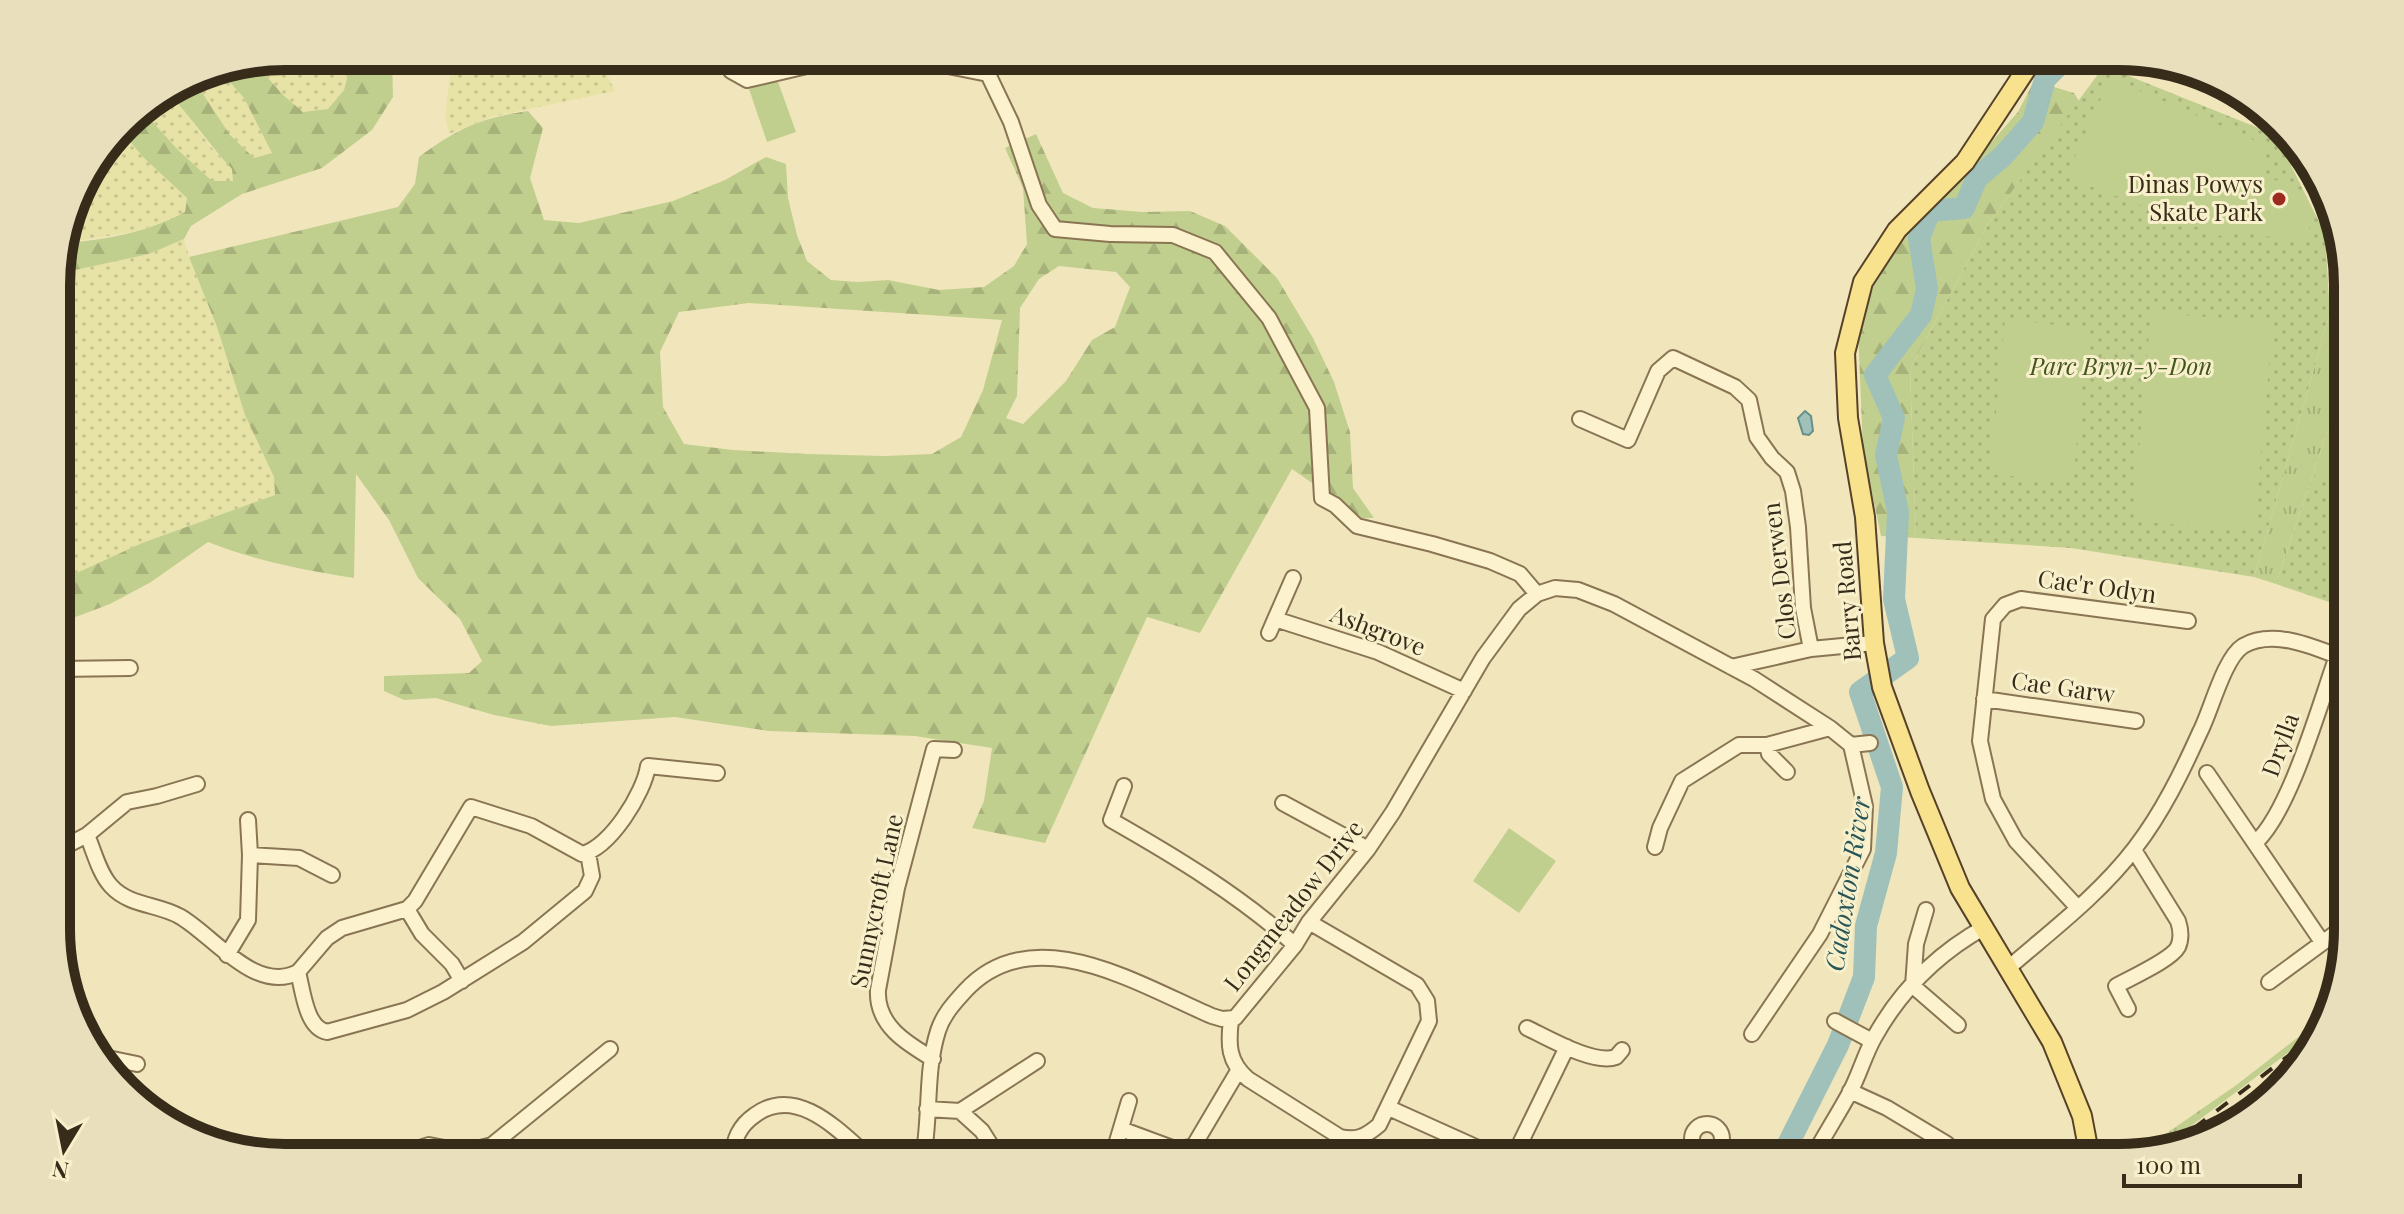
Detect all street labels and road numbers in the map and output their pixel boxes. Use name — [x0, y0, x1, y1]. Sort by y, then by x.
street label: Clos Derwen — [1754, 501, 1802, 642]
street label: Barry Road — [1825, 540, 1867, 662]
street label: Cae'r Odyn — [2036, 561, 2159, 609]
street label: Ashgrove — [1326, 596, 1431, 662]
street label: Cae Garw — [2009, 663, 2118, 709]
street label: Drylla — [2253, 708, 2305, 780]
street label: Sunnycroft Lane — [841, 811, 909, 990]
street label: Longmeadow Drive — [1216, 813, 1369, 997]

